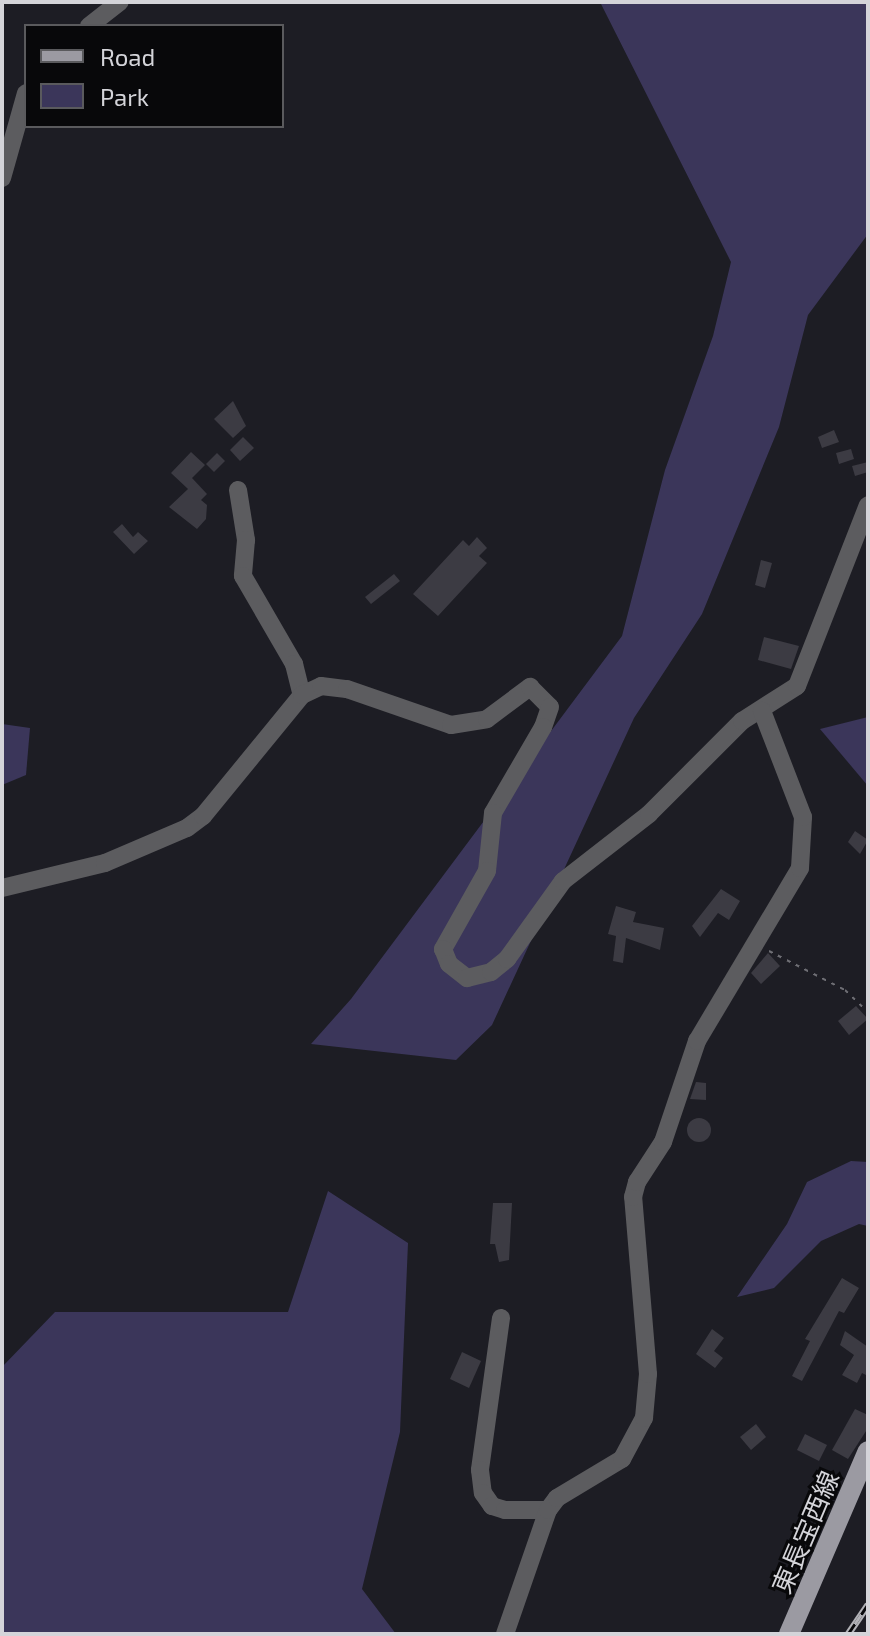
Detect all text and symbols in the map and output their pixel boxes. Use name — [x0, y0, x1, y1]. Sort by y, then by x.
legend — [24, 24, 284, 128]
text: Road — [100, 42, 155, 71]
text: Park — [100, 82, 149, 111]
street label: 東長宝西線 — [765, 1466, 845, 1598]

